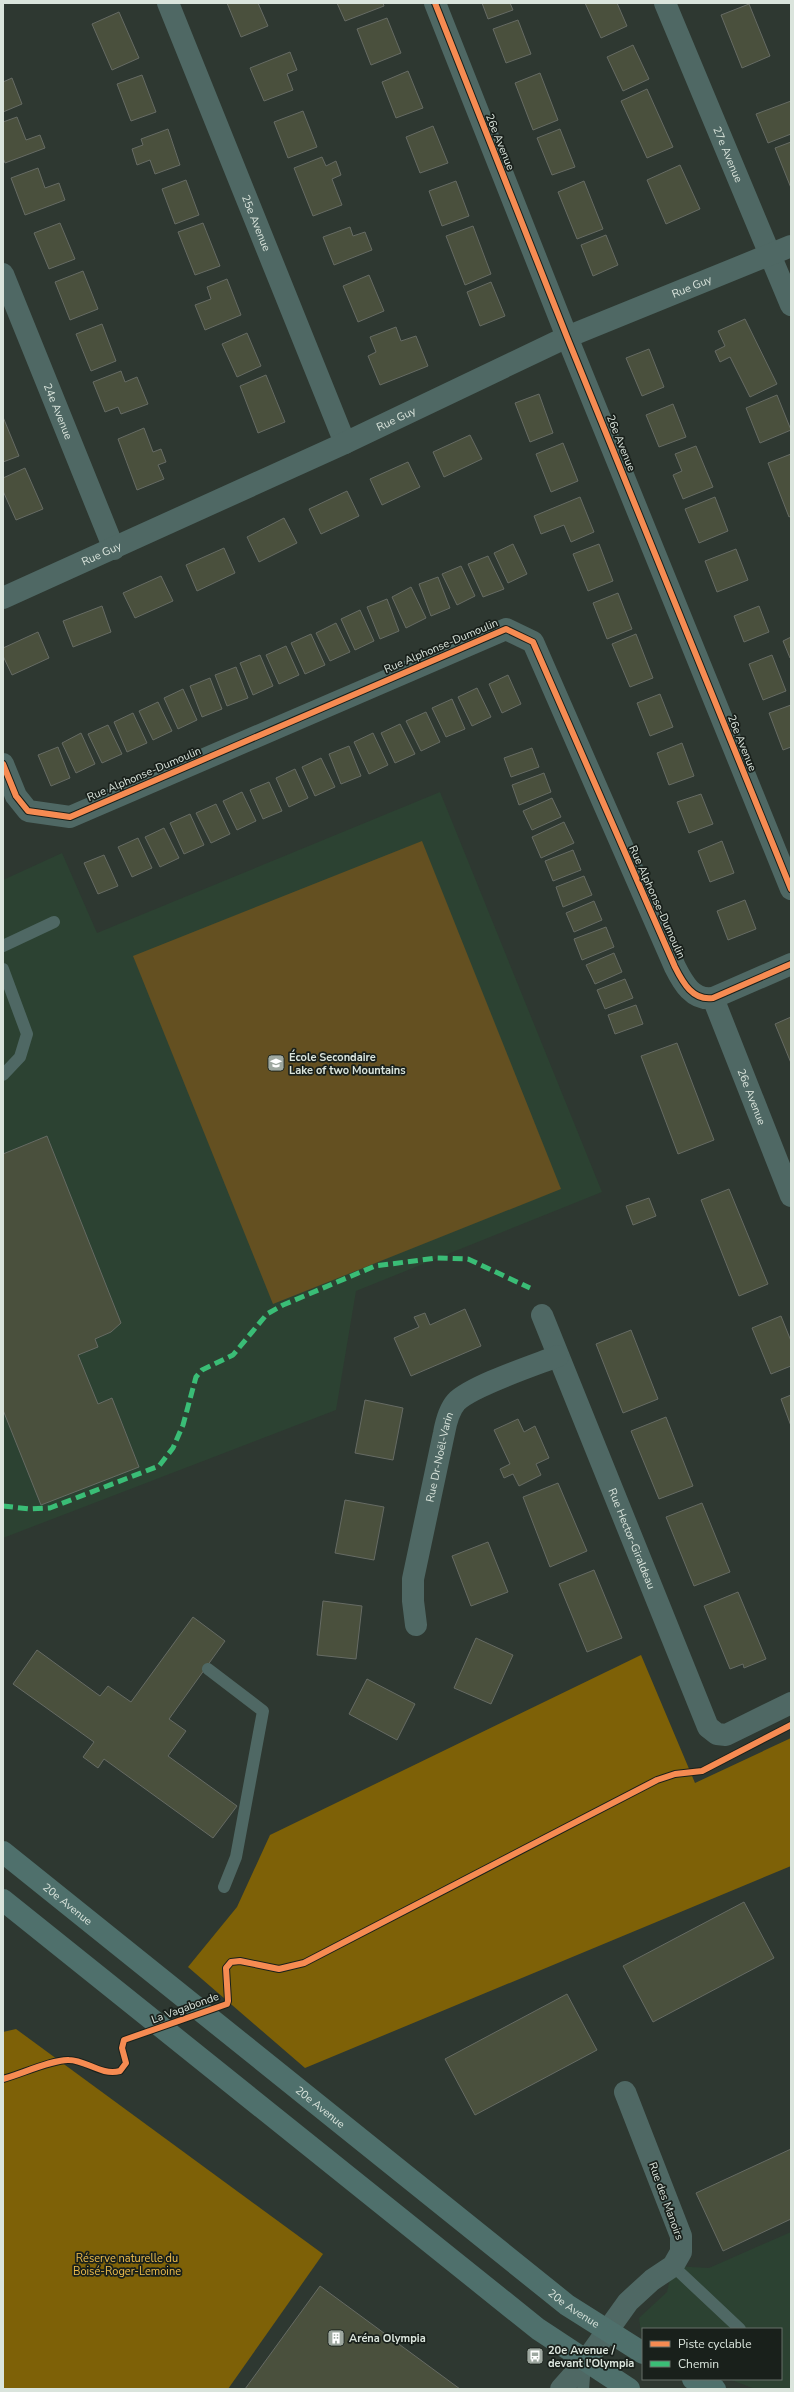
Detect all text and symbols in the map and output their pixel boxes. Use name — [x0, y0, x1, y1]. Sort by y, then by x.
street label: 26e Avenue — [482, 112, 518, 172]
street label: 27e Avenue — [710, 124, 747, 185]
street label: 25e Avenue — [238, 193, 275, 253]
street label: Rue Guy — [669, 271, 714, 301]
street label: 24e Avenue — [40, 381, 77, 442]
street label: Rue Guy — [374, 403, 419, 434]
street label: 26e Avenue — [603, 413, 639, 473]
street label: Rue Guy — [79, 538, 124, 569]
street label: Rue Alphonse-Dumoulin — [382, 615, 500, 677]
street label: 26e Avenue — [724, 713, 760, 773]
street label: Rue Alphonse-Dumoulin — [85, 743, 203, 805]
street label: Rue Alphonse-Dumoulin — [625, 843, 689, 961]
place label: École Secondaire Lake of two Mountains — [289, 1049, 406, 1078]
school or university icon: École Secondaire Lake of two Mountains — [266, 1053, 286, 1073]
street label: 26e Avenue — [734, 1066, 770, 1127]
street label: Rue Dr-Noël-Varin — [422, 1410, 457, 1503]
street label: Rue Hector-Giraldeau — [605, 1486, 659, 1591]
street label: 20e Avenue — [40, 1880, 96, 1929]
street label: La Vagabonde — [149, 1989, 221, 2027]
street label: 20e Avenue — [292, 2082, 348, 2131]
street label: Rue des Manoirs — [645, 2160, 687, 2242]
park label: Réserve naturelle du Boisé-Roger-Lemoine — [73, 2251, 181, 2279]
street label: 20e Avenue — [545, 2285, 603, 2331]
building icon: Aréna Olympia — [326, 2328, 346, 2348]
legend — [642, 2328, 782, 2380]
place label: Aréna Olympia — [349, 2331, 426, 2346]
text: Piste cyclable — [678, 2336, 752, 2352]
place label: 20e Avenue / devant l'Olympia — [548, 2343, 634, 2371]
bus stop icon: 20e Avenue / devant l'Olympia — [525, 2346, 545, 2366]
text: Chemin — [678, 2356, 719, 2372]

